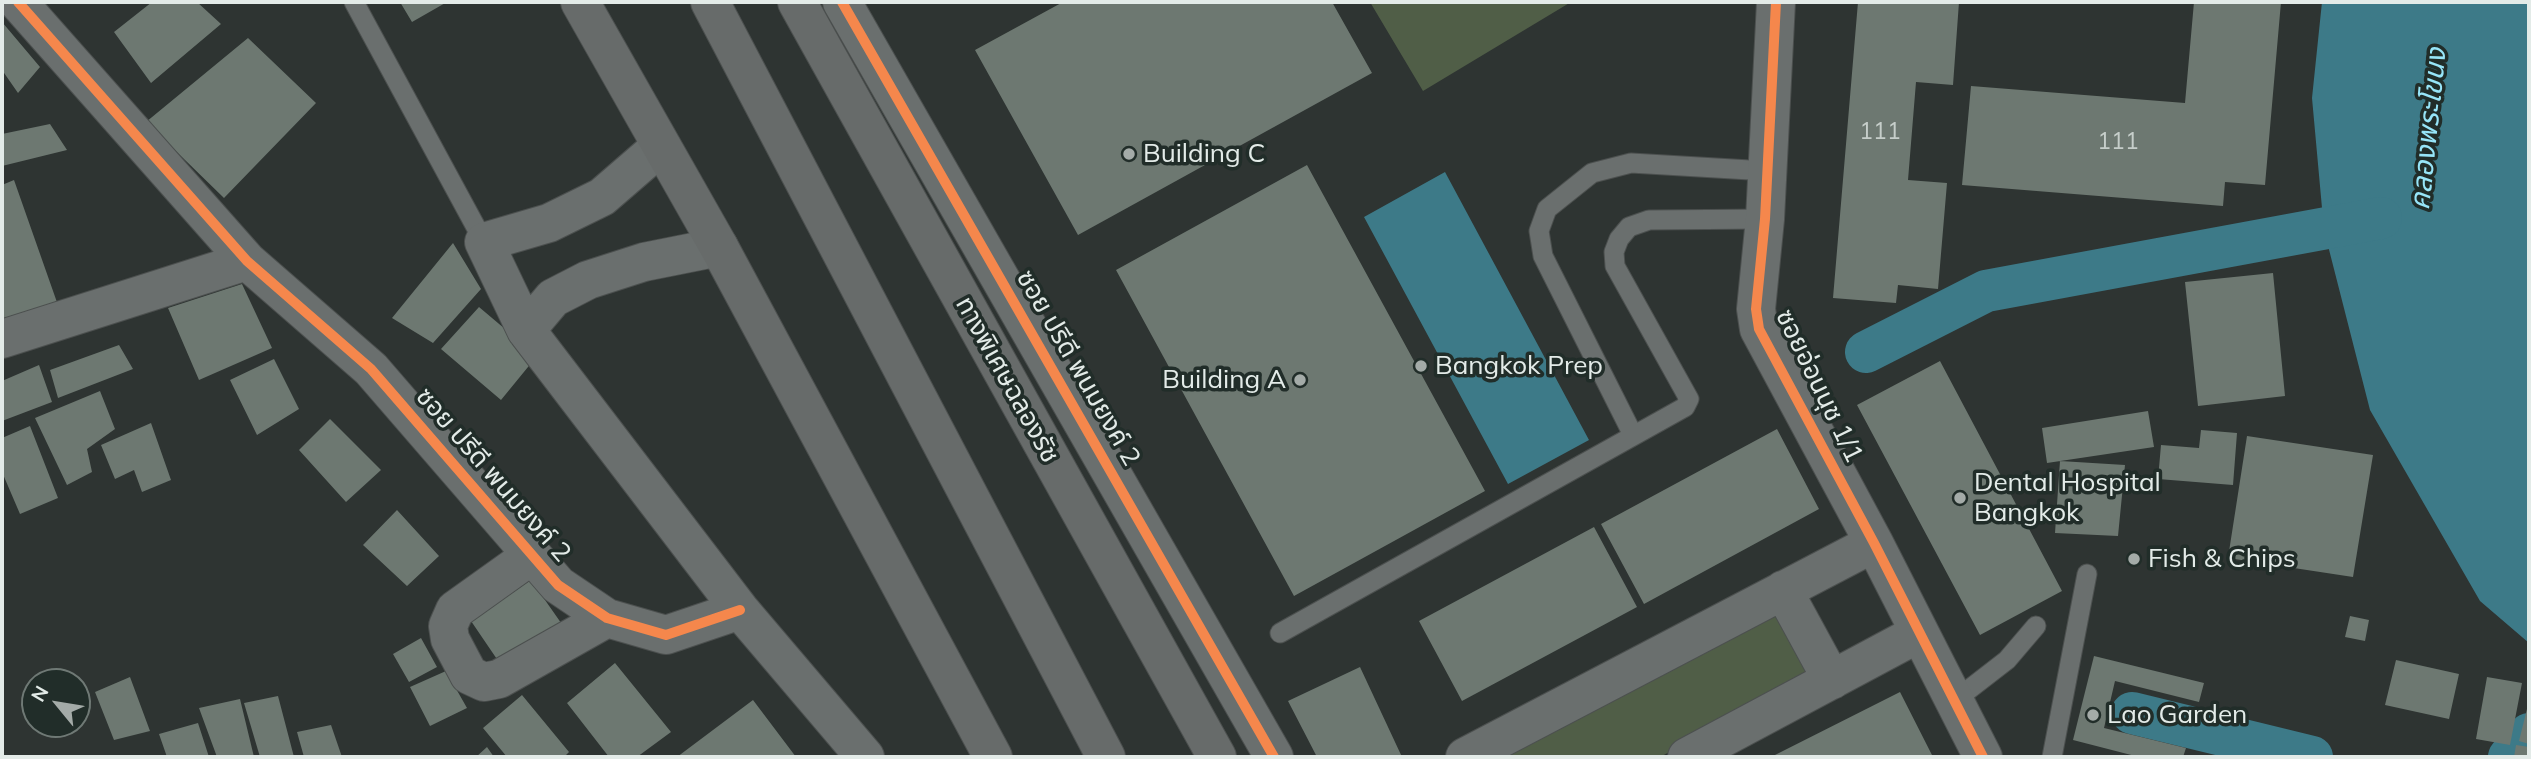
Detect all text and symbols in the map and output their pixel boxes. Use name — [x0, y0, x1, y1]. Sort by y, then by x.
water label: คลองพระโขนง — [2404, 46, 2454, 212]
house number: 111 — [1859, 118, 1901, 146]
house number: 111 — [2097, 128, 2139, 156]
place label: Building C — [1143, 138, 1265, 170]
marker: Building C — [1121, 146, 1137, 162]
street label: ซอย ปรีดี พนมยงค์ 2 — [1009, 265, 1147, 471]
street label: ทางพิเศษฉลองรัช — [948, 291, 1066, 469]
street label: ซอยอ่อนนุช 1/1 — [1769, 304, 1869, 468]
place label: Bangkok Prep — [1435, 350, 1603, 382]
marker: Bangkok Prep — [1413, 358, 1429, 374]
place label: Building A — [1162, 364, 1286, 396]
marker: Building A — [1292, 372, 1308, 388]
street label: ซอย ปรีดี พนมยงค์ 2 — [409, 382, 577, 568]
place label: Dental Hospital Bangkok — [1974, 467, 2161, 528]
marker: Dental Hospital Bangkok — [1952, 490, 1968, 506]
place label: Fish & Chips — [2148, 543, 2296, 575]
marker: Fish & Chips — [2126, 551, 2142, 567]
north arrow — [21, 668, 91, 738]
text: N — [26, 681, 54, 706]
place label: Lao Garden — [2107, 699, 2247, 731]
marker: Lao Garden — [2085, 707, 2101, 723]

